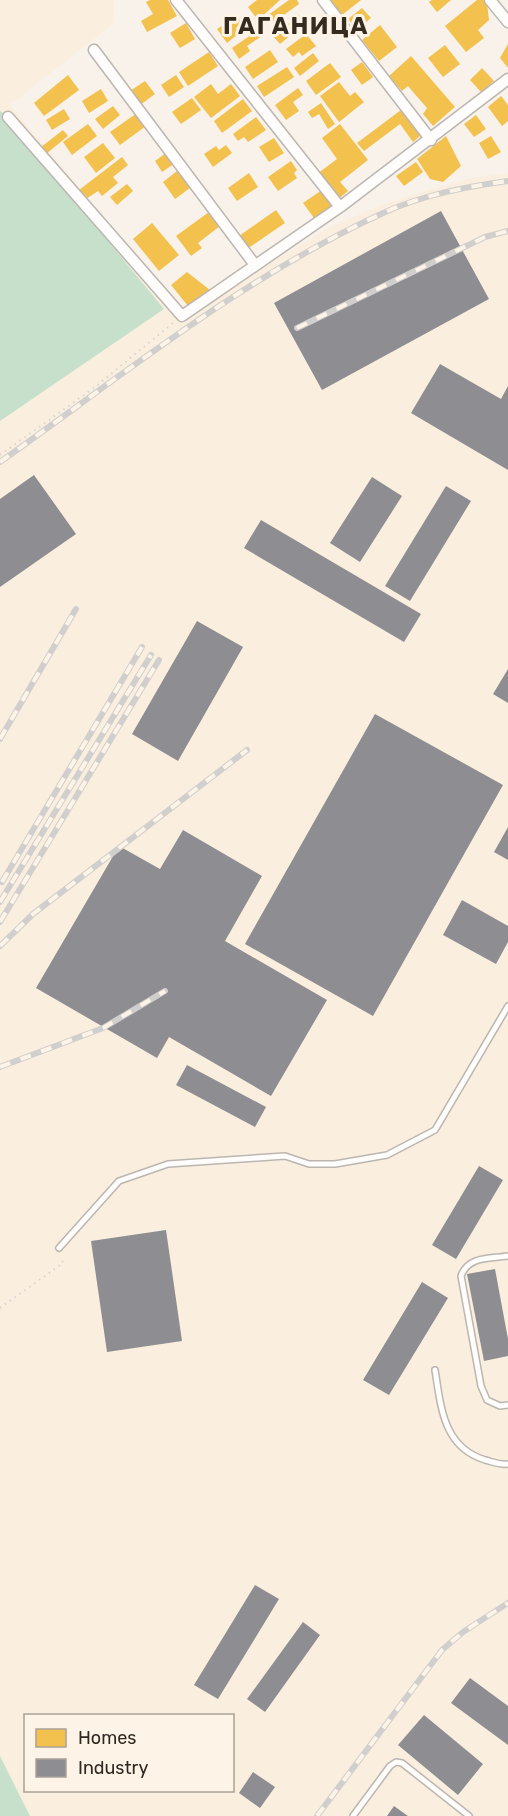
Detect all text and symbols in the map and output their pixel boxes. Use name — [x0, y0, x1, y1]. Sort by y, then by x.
district label: ГАГАНИЦА — [223, 12, 369, 40]
legend — [24, 1714, 234, 1792]
text: Homes — [78, 1727, 136, 1749]
text: Industry — [78, 1757, 148, 1779]

